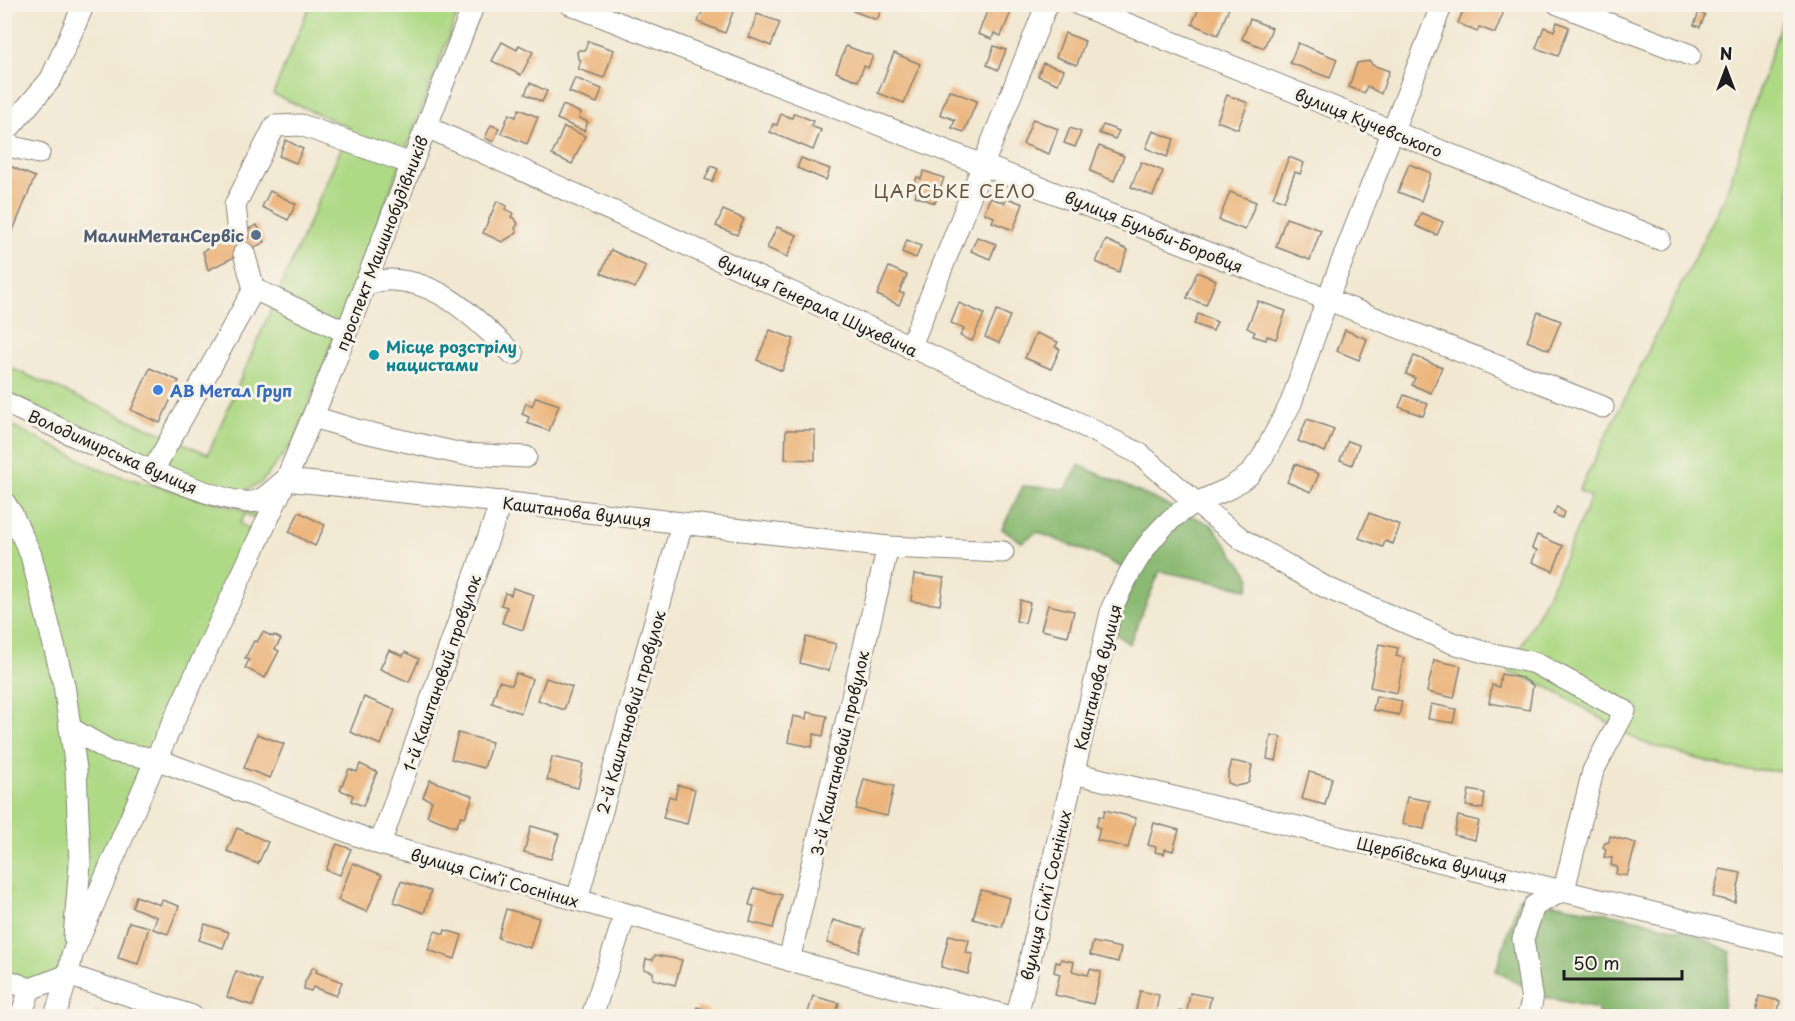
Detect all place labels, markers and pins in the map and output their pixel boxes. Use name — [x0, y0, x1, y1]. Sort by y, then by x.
place label: МалинМетанСервіс — [83, 223, 244, 247]
marker: МалинМетанСервіс — [249, 228, 263, 242]
place label: Місце розстрілу нацистами — [386, 334, 517, 376]
marker: Місце розстрілу нацистами — [367, 348, 381, 362]
place label: АВ Метал Груп — [169, 378, 292, 402]
marker: АВ Метал Груп — [151, 383, 165, 397]

